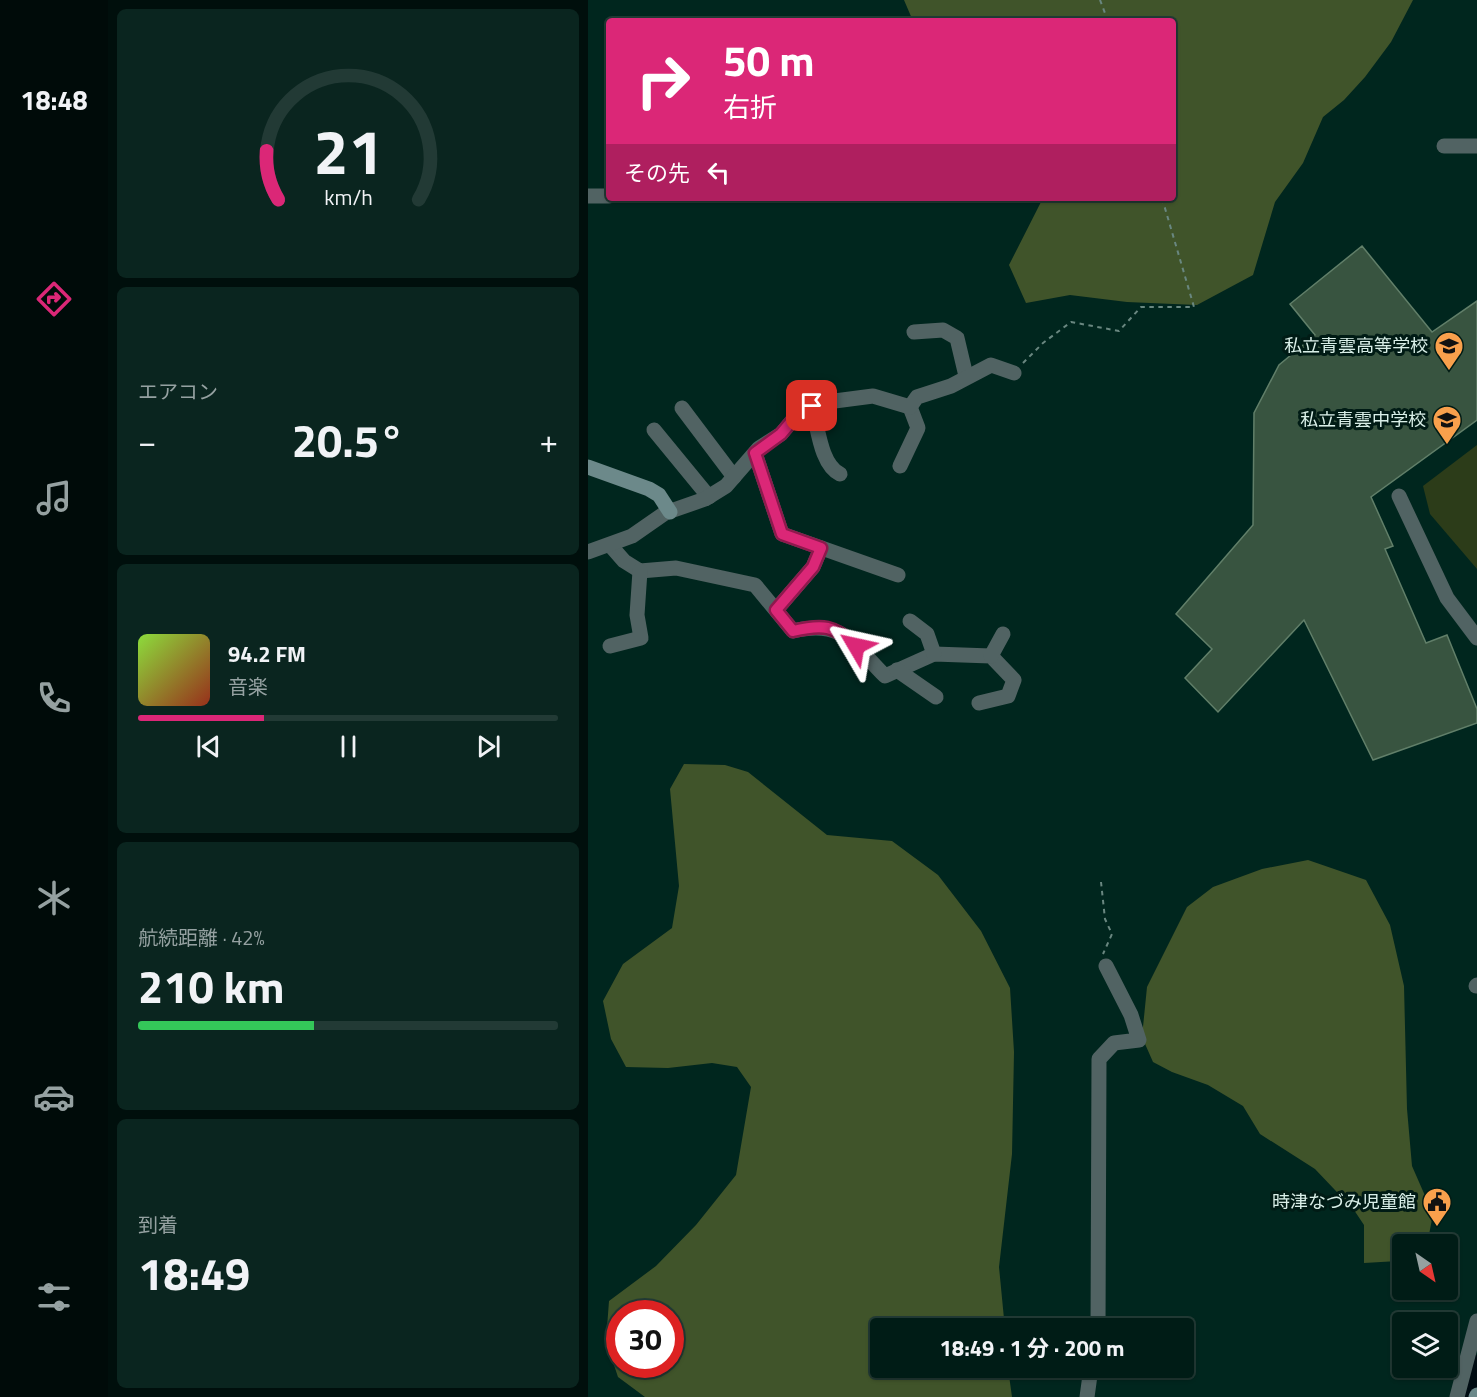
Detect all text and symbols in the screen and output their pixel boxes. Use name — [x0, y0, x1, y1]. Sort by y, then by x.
text: 50 m — [723, 28, 815, 92]
icon: right — [624, 42, 702, 120]
text: 18:48 — [20, 79, 88, 120]
text: 右折 — [723, 86, 777, 127]
text: 21 — [313, 103, 383, 198]
text: その先 — [624, 156, 690, 190]
icon: left — [702, 156, 735, 189]
text: km/h — [324, 182, 372, 214]
icon: directions — [33, 278, 75, 320]
school or university icon: 私立青雲高等学校 — [1433, 330, 1465, 372]
place label: 私立青雲高等学校 — [1284, 332, 1428, 359]
text: エアコン — [138, 376, 218, 407]
pin — [786, 380, 837, 431]
icon: arrive — [795, 389, 828, 422]
school or university icon: 私立青雲中学校 — [1431, 404, 1463, 446]
text: 20.5° — [292, 406, 404, 474]
place label: 私立青雲中学校 — [1300, 406, 1426, 433]
text: − — [138, 416, 156, 466]
text: + — [540, 416, 558, 466]
icon: music — [33, 477, 75, 519]
position arrow — [824, 614, 888, 678]
text: 94.2 FM — [228, 637, 306, 671]
text: 音楽 — [228, 671, 268, 702]
icon: phone — [33, 677, 75, 719]
icon: previous — [192, 730, 225, 763]
icon: pause — [332, 730, 365, 763]
icon: next — [472, 730, 505, 763]
icon: climate — [33, 877, 75, 919]
text: 航続距離 · 42% — [138, 922, 265, 953]
text: 210 km — [138, 952, 284, 1020]
icon: car — [33, 1076, 75, 1118]
public building icon: 時津なづみ児童館 — [1421, 1186, 1453, 1228]
place label: 時津なづみ児童館 — [1272, 1188, 1416, 1215]
text: 到着 — [138, 1209, 178, 1240]
north arrow — [1392, 1234, 1458, 1300]
map controls — [1392, 1234, 1458, 1378]
text: 18:49 — [138, 1239, 250, 1307]
icon: filters — [33, 1276, 75, 1318]
speed limit sign: 30 — [606, 1300, 684, 1378]
button: layers — [1392, 1312, 1458, 1378]
text: 18:49 · 1 分 · 200 m — [940, 1331, 1124, 1365]

